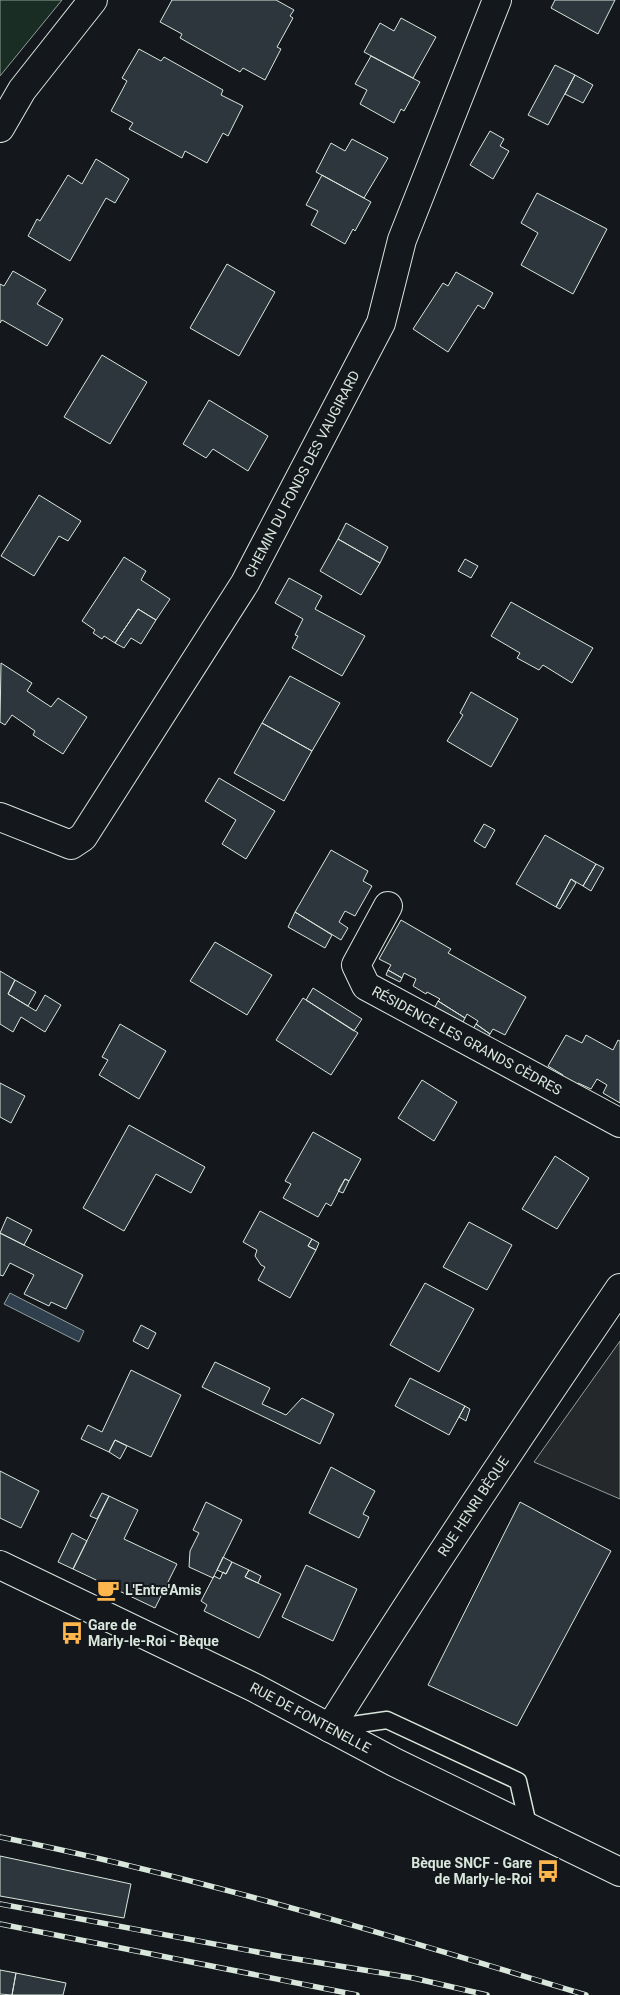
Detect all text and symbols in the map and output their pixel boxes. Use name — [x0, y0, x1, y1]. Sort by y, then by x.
street label: CHEMIN DU FONDS DES VAUGIRARD — [241, 368, 363, 580]
street label: RÉSIDENCE LES GRANDS CÈDRES — [369, 983, 565, 1098]
street label: RUE HENRI BÈQUE — [434, 1453, 512, 1559]
cafe icon: L'Entre'Amis — [95, 1577, 121, 1603]
place label: L'Entre'Amis — [125, 1582, 201, 1598]
place label: Gare de Marly-le-Roi - Bèque — [88, 1617, 219, 1649]
bus stop icon: Gare de Marly-le-Roi - Bèque — [59, 1620, 85, 1646]
street label: RUE DE FONTENELLE — [247, 1679, 374, 1756]
place label: Bèque SNCF - Gare de Marly-le-Roi — [411, 1855, 532, 1887]
bus stop icon: Bèque SNCF - Gare de Marly-le-Roi — [535, 1858, 561, 1884]

